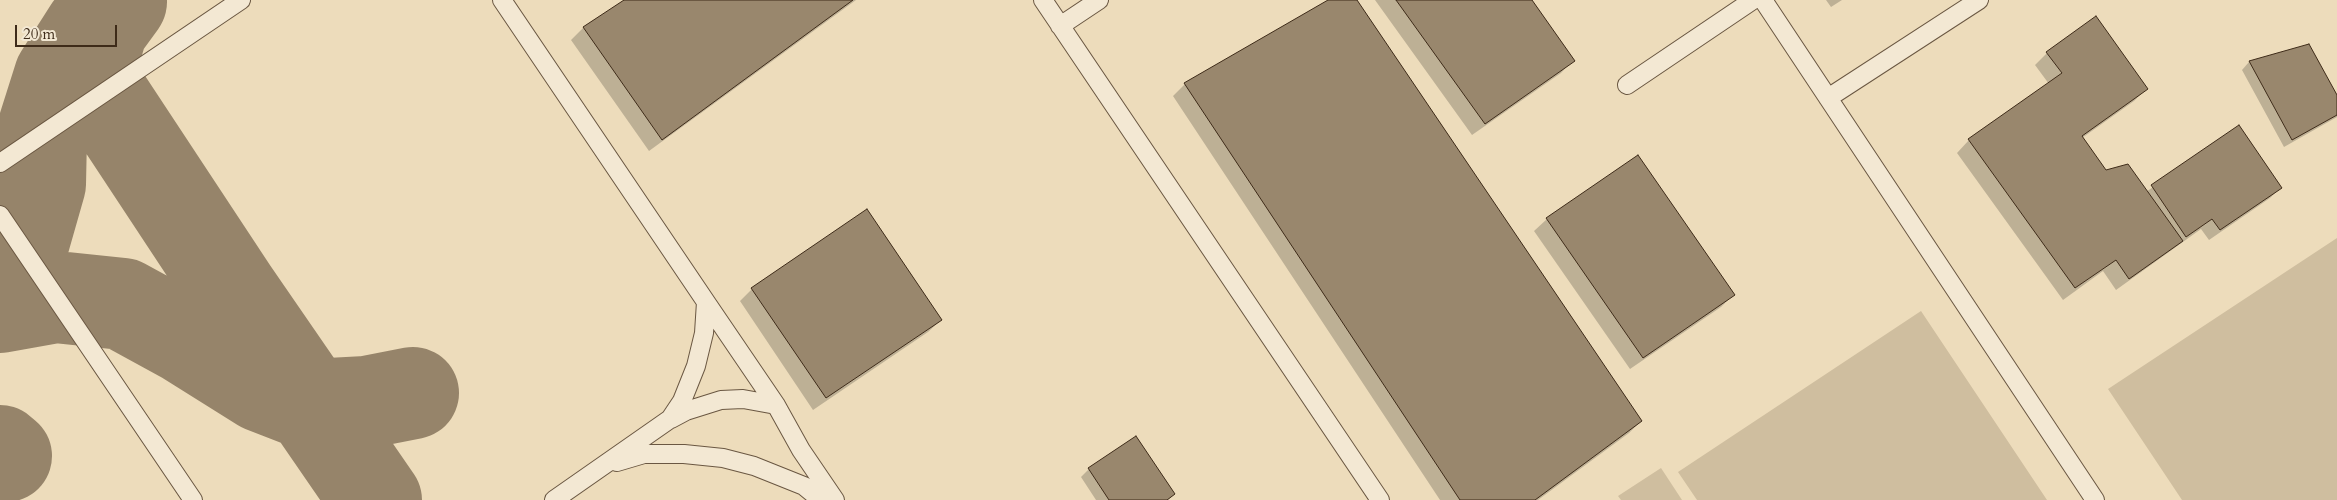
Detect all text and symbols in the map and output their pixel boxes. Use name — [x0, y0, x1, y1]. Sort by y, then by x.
scale bar — [18, 15, 120, 47]
text: 20 m — [23, 24, 55, 44]

